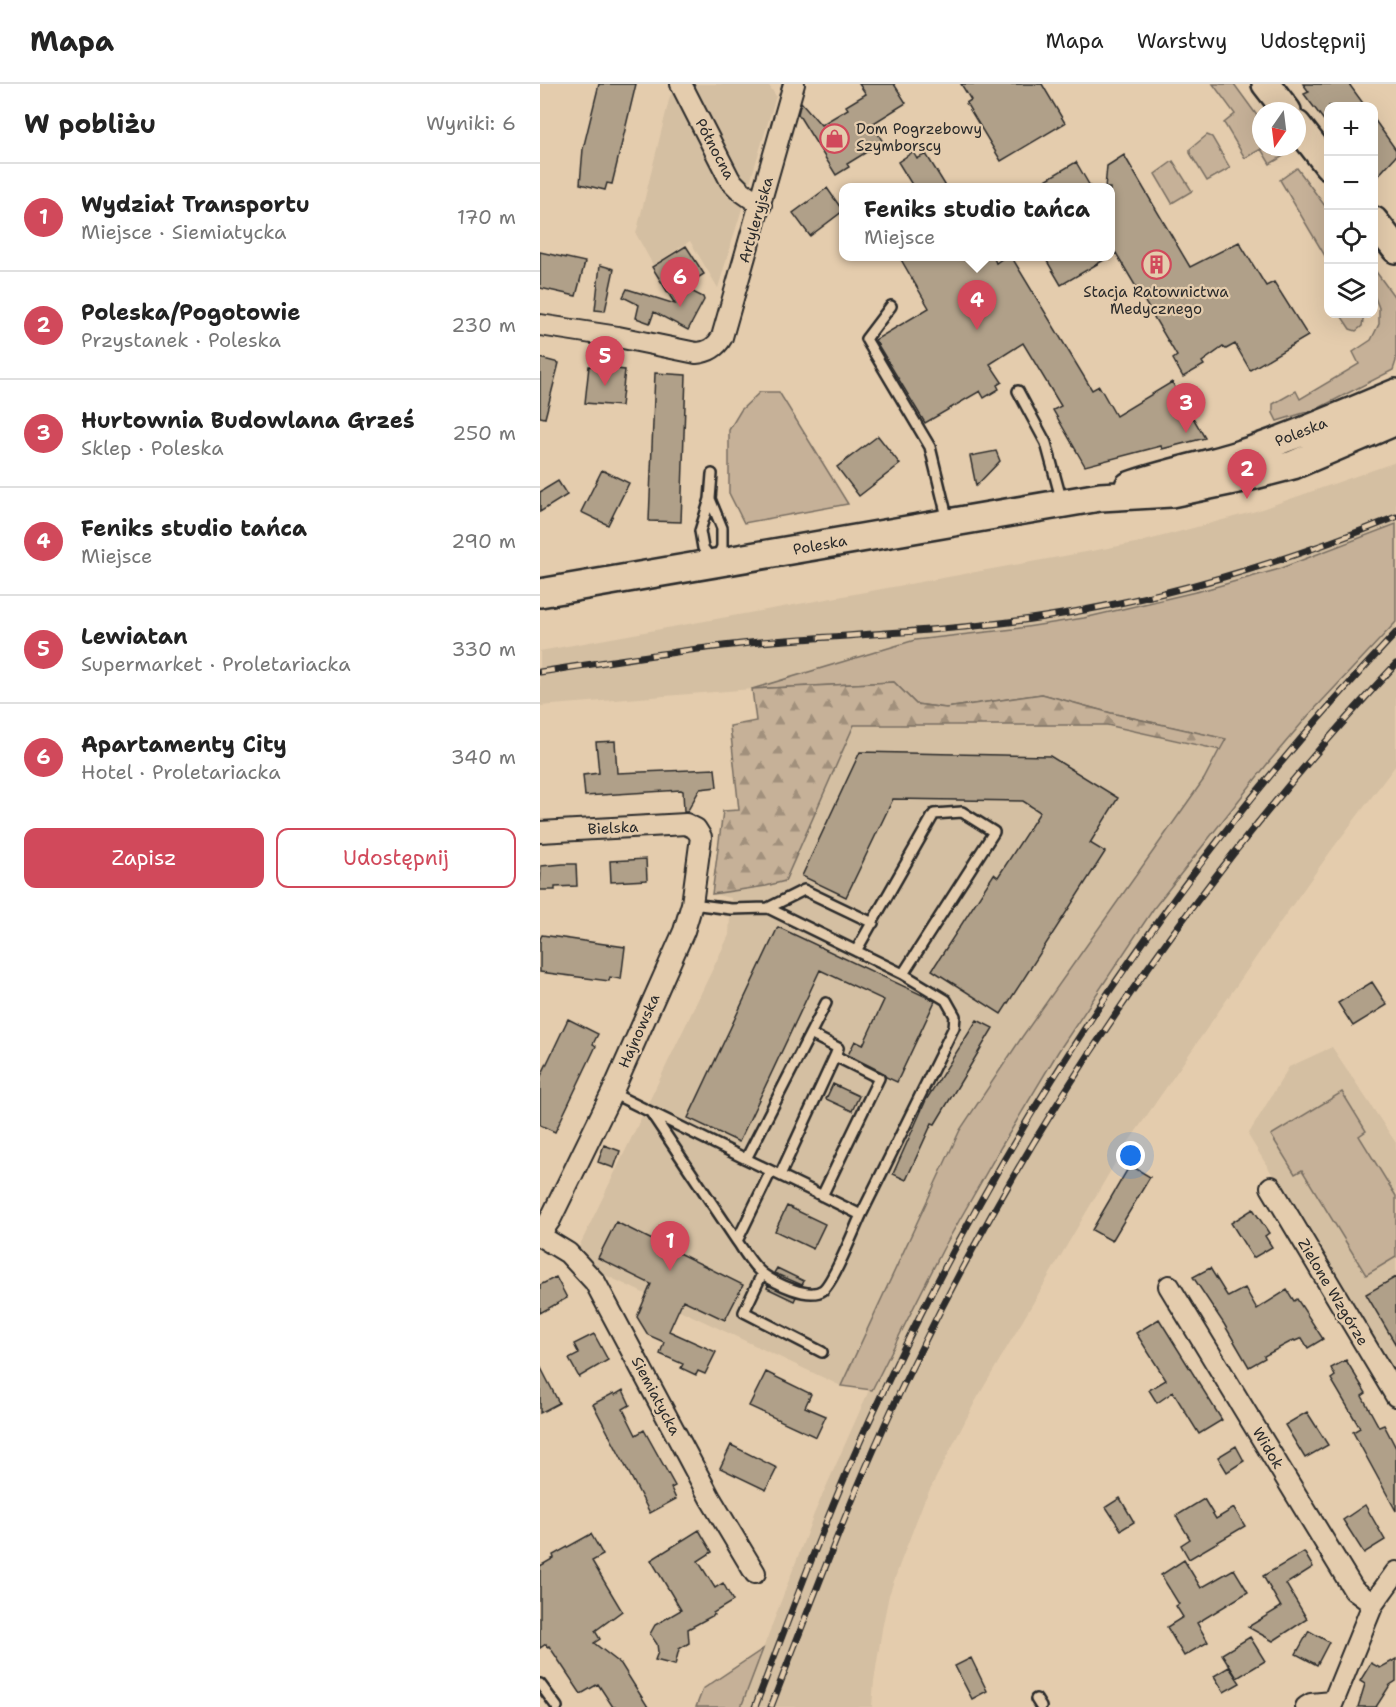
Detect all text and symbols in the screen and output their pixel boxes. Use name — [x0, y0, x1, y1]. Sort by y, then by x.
text: Mapa — [30, 22, 114, 60]
text: Mapa — [1046, 27, 1104, 55]
text: Warstwy — [1137, 27, 1227, 55]
text: Udostępnij — [1260, 27, 1366, 55]
north arrow — [1252, 102, 1306, 156]
map controls — [1324, 102, 1378, 318]
button: + — [1324, 102, 1378, 156]
text: W pobliżu — [24, 106, 156, 141]
text: Wyniki: 6 — [426, 110, 516, 136]
street label: Północna — [691, 115, 740, 184]
place label: Dom Pogrzebowy Szymborscy — [856, 119, 982, 156]
shop icon: Dom Pogrzebowy Szymborscy — [819, 122, 851, 154]
button: − — [1324, 156, 1378, 210]
street label: Artyleryjska — [734, 174, 778, 265]
popup — [839, 183, 1115, 261]
text: Wydział Transportu — [81, 190, 310, 219]
text: Feniks studio tańca — [864, 195, 1090, 224]
text: 1 — [39, 204, 48, 230]
text: 170 m — [457, 204, 516, 230]
button: locate — [1324, 210, 1378, 264]
text: Miejsce · Siemiatycka — [81, 219, 287, 245]
text: Miejsce — [864, 224, 935, 250]
building icon: Stacja Ratownictwa Medycznego — [1140, 249, 1172, 281]
pin: 6 — [660, 258, 700, 307]
button: layers — [1324, 264, 1378, 318]
pin: 4 — [958, 280, 996, 330]
place label: Stacja Ratownictwa Medycznego — [1083, 282, 1229, 319]
text: Poleska/Pogotowie — [81, 298, 300, 327]
text: 2 — [37, 312, 51, 338]
text: 230 m — [451, 312, 516, 338]
text: Przystanek · Poleska — [81, 327, 281, 353]
pin: 5 — [586, 336, 624, 386]
pin: 3 — [1166, 384, 1206, 433]
text: Hurtownia Budowlana Grześ — [81, 406, 415, 435]
street label: Poleska — [1272, 412, 1331, 452]
text: 3 — [37, 420, 51, 446]
text: 250 m — [452, 420, 516, 446]
text: Sklep · Poleska — [81, 435, 224, 461]
pin: 2 — [1228, 450, 1266, 499]
text: Feniks studio tańca — [81, 514, 307, 543]
text: 4 — [37, 528, 51, 554]
text: 290 m — [451, 528, 516, 554]
street label: Poleska — [791, 530, 849, 560]
text: Miejsce — [81, 543, 152, 569]
text: Lewiatan — [81, 622, 188, 651]
text: 5 — [37, 636, 50, 662]
text: 330 m — [452, 636, 516, 662]
text: Supermarket · Proletariacka — [81, 651, 351, 677]
text: Apartamenty City — [81, 730, 287, 759]
text: 6 — [37, 744, 51, 770]
text: 340 m — [451, 744, 516, 770]
text: Hotel · Proletariacka — [81, 759, 281, 785]
street label: Bielska — [587, 817, 639, 839]
button: Zapisz — [24, 828, 264, 888]
button: Udostępnij — [276, 828, 516, 888]
street label: Hajnowska — [614, 990, 665, 1071]
your location — [1116, 1141, 1145, 1170]
pin: 1 — [650, 1222, 690, 1271]
street label: Zielone Wzgórze — [1293, 1235, 1373, 1349]
street label: Siemiatycka — [627, 1353, 685, 1439]
street label: Widok — [1248, 1423, 1288, 1473]

